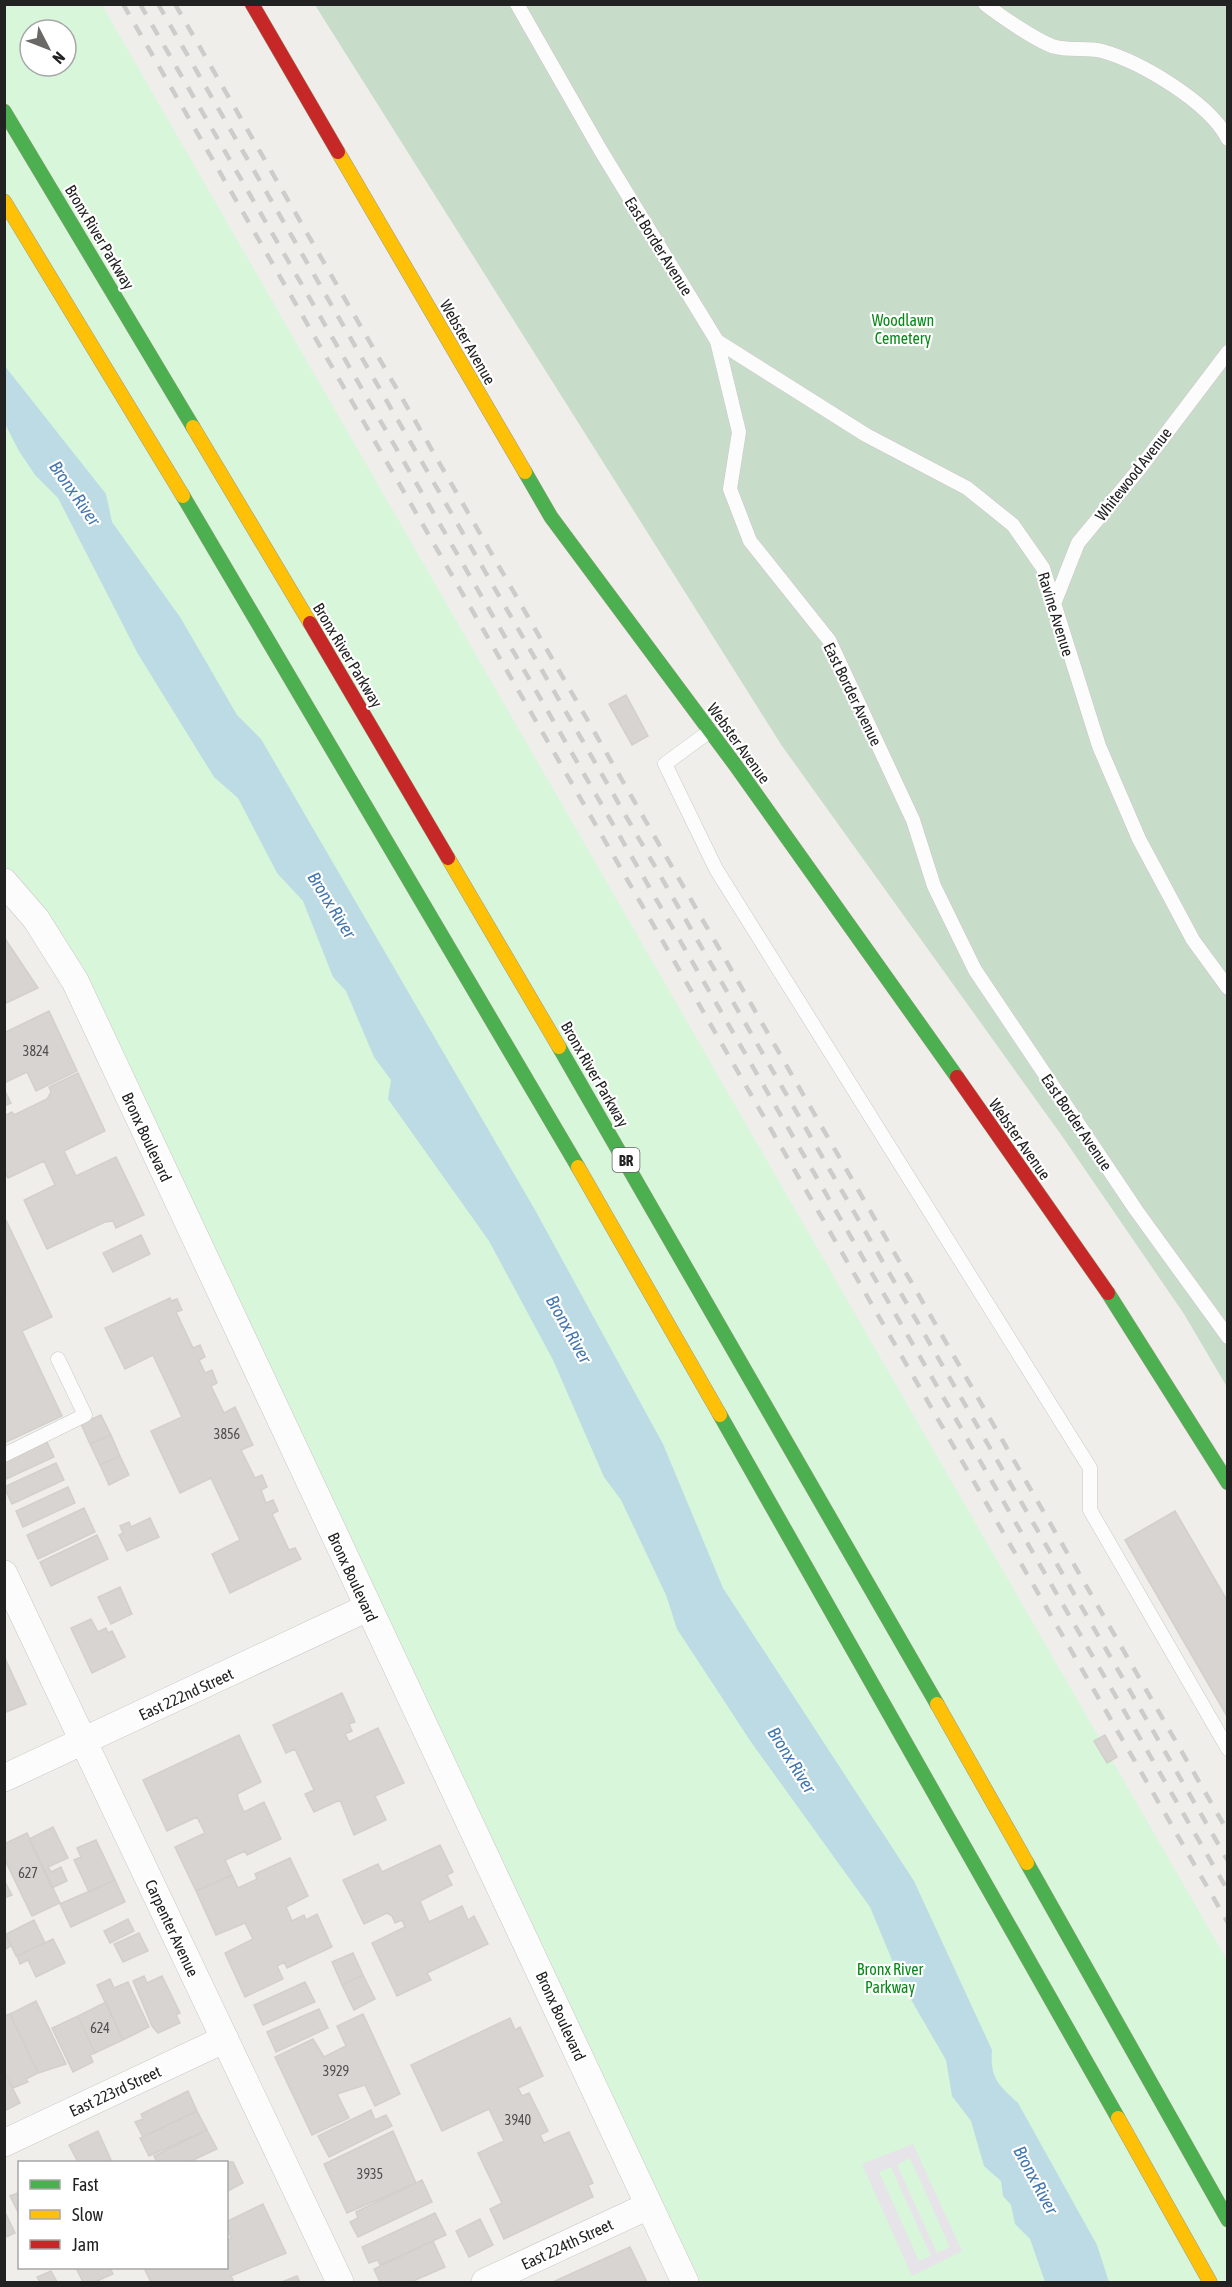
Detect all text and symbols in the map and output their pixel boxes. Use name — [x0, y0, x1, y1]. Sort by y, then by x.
north arrow — [18, 18, 78, 78]
text: N — [49, 49, 69, 68]
street label: Bronx River Parkway — [61, 181, 138, 293]
street label: East Border Avenue — [622, 193, 696, 299]
street label: Webster Avenue — [437, 297, 499, 387]
park label: Woodlawn Cemetery — [872, 311, 934, 348]
street label: Whitewood Avenue — [1091, 424, 1175, 524]
water label: Bronx River — [45, 457, 105, 530]
street label: Ravine Avenue — [1035, 570, 1077, 658]
street label: Bronx River Parkway — [309, 599, 386, 711]
street label: East Border Avenue — [820, 639, 886, 749]
street label: Webster Avenue — [704, 699, 774, 787]
water label: Bronx River — [303, 868, 361, 943]
street label: Bronx River Parkway — [557, 1018, 633, 1131]
house number: 3824 — [23, 1043, 50, 1059]
street label: East Border Avenue — [1038, 1070, 1116, 1174]
street label: Bronx Boulevard — [118, 1089, 176, 1185]
street label: Webster Avenue — [986, 1095, 1054, 1183]
road number: BR — [612, 1148, 640, 1172]
water label: Bronx River — [542, 1292, 596, 1367]
house number: 3856 — [214, 1426, 241, 1442]
street label: Bronx Boulevard — [324, 1529, 382, 1625]
street label: East 222nd Street — [136, 1664, 236, 1724]
water label: Bronx River — [763, 1723, 821, 1798]
house number: 627 — [18, 1865, 38, 1881]
street label: Carpenter Avenue — [141, 1877, 202, 1980]
park label: Bronx River Parkway — [857, 1960, 923, 1997]
street label: Bronx Boulevard — [532, 1968, 590, 2064]
house number: 624 — [90, 2020, 110, 2036]
street label: East 223rd Street — [66, 2062, 164, 2120]
house number: 3929 — [323, 2063, 349, 2079]
house number: 3940 — [505, 2112, 532, 2128]
water label: Bronx River — [1009, 2142, 1063, 2218]
legend — [18, 2161, 228, 2269]
house number: 3935 — [357, 2166, 383, 2182]
text: Fast — [72, 2174, 99, 2195]
text: Slow — [72, 2204, 103, 2225]
street label: East 224th Street — [518, 2215, 616, 2273]
text: Jam — [72, 2234, 99, 2255]

